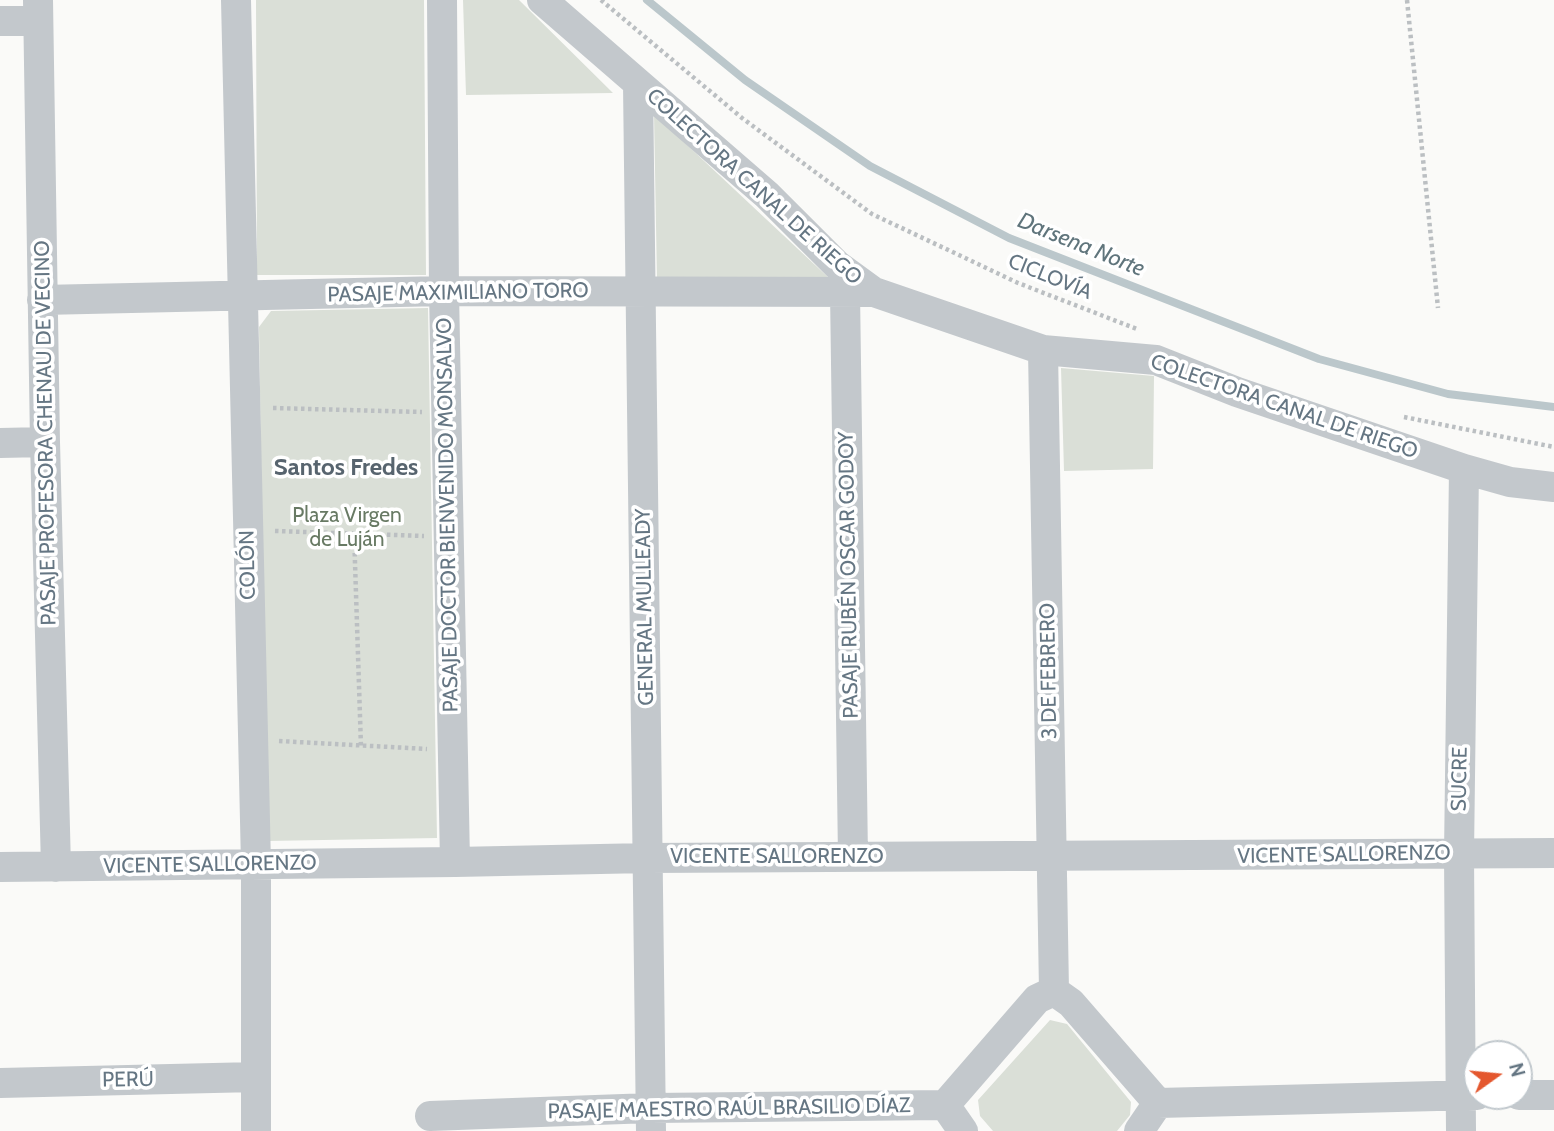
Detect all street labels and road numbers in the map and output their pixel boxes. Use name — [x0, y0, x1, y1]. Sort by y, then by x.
street label: COLECTORA CANAL DE RIEGO — [641, 84, 867, 290]
street label: PASAJE PROFESORA CHENAU DE VECINO — [30, 240, 62, 626]
street label: CICLOVÍA — [1004, 249, 1096, 305]
street label: PASAJE MAXIMILIANO TORO — [327, 278, 589, 308]
street label: PASAJE DOCTOR BIENVENIDO MONSALVO — [432, 317, 464, 713]
street label: COLECTORA CANAL DE RIEGO — [1147, 349, 1421, 465]
street label: PASAJE RUBÉN OSCAR GODOY — [834, 431, 864, 719]
street label: GENERAL MULLEADY — [631, 508, 659, 706]
street label: COLÓN — [235, 530, 261, 600]
street label: 3 DE FEBRERO — [1035, 603, 1063, 739]
street label: SUCRE — [1447, 746, 1473, 812]
street label: VICENTE SALLORENZO — [1237, 841, 1451, 869]
street label: VICENTE SALLORENZO — [670, 844, 884, 870]
street label: VICENTE SALLORENZO — [103, 851, 317, 879]
street label: PERÚ — [102, 1067, 154, 1093]
street label: PASAJE MAESTRO RAÚL BRASILIO DÍAZ — [547, 1093, 911, 1125]

